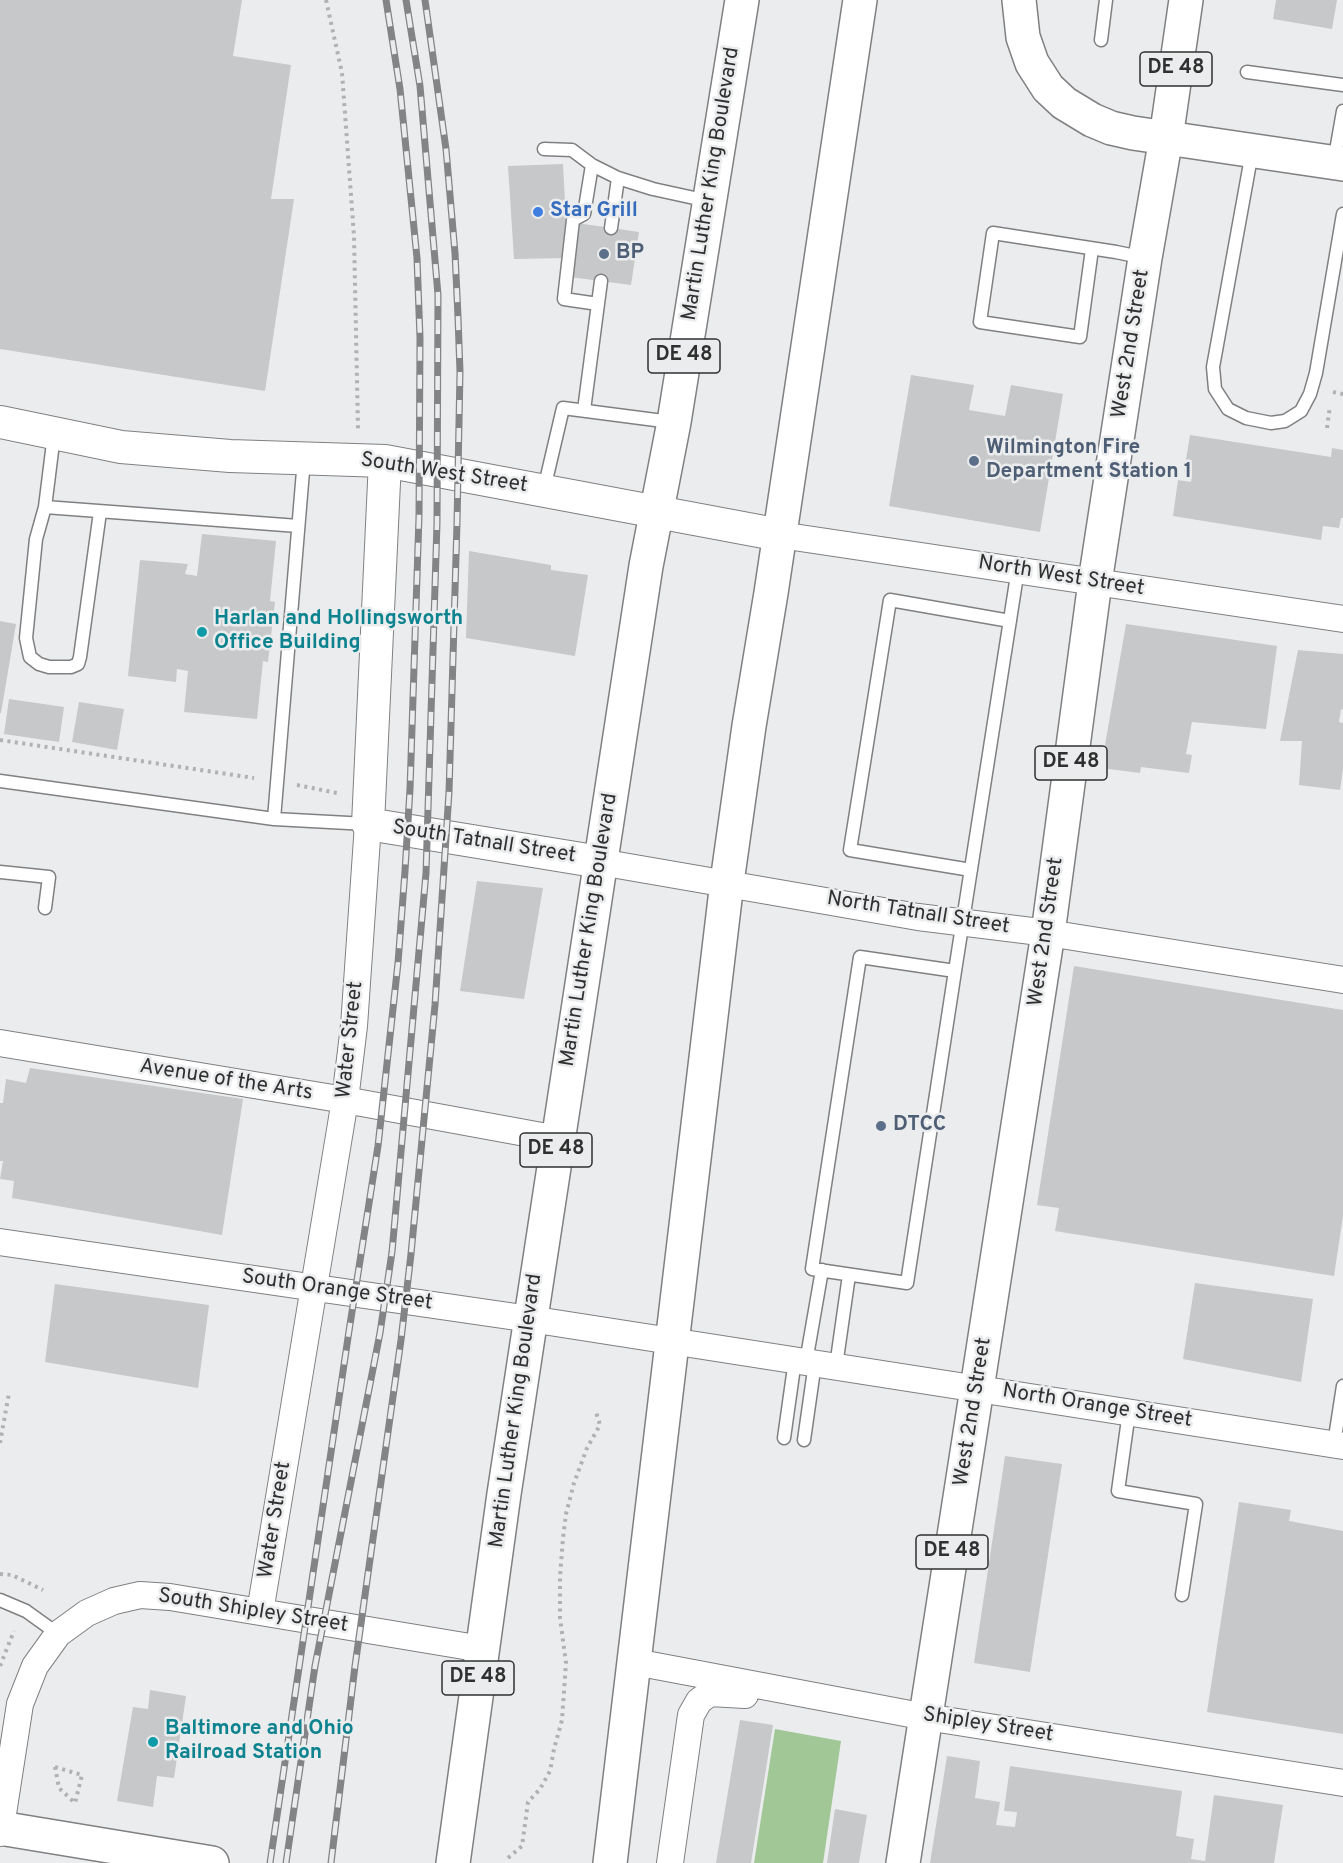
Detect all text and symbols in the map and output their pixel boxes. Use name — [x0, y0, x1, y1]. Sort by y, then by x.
street label: Martin Luther King Boulevard — [678, 45, 746, 323]
road number: DE 48 — [1140, 52, 1212, 86]
place label: Star Grill — [550, 199, 638, 225]
marker: Star Grill — [531, 205, 545, 219]
place label: BP — [616, 241, 644, 267]
marker: BP — [597, 247, 611, 261]
street label: West 2nd Street — [1108, 268, 1156, 420]
road number: DE 48 — [648, 339, 720, 373]
place label: Wilmington Fire Department Station 1 — [986, 436, 1192, 486]
street label: South West Street — [359, 448, 529, 500]
marker: Wilmington Fire Department Station 1 — [967, 454, 981, 468]
street label: North West Street — [976, 551, 1146, 603]
place label: Harlan and Hollingsworth Office Building — [214, 607, 463, 657]
marker: Harlan and Hollingsworth Office Building — [195, 625, 209, 639]
road number: DE 48 — [1035, 746, 1107, 780]
street label: Martin Luther King Boulevard — [556, 791, 624, 1069]
street label: South Tatnall Street — [390, 816, 578, 870]
street label: West 2nd Street — [1024, 856, 1070, 1008]
street label: North Tatnall Street — [825, 887, 1011, 941]
street label: Water Street — [332, 980, 370, 1100]
street label: Avenue of the Arts — [138, 1055, 314, 1107]
place label: DTCC — [893, 1113, 946, 1139]
marker: DTCC — [874, 1119, 888, 1133]
road number: DE 48 — [520, 1133, 592, 1167]
street label: South Orange Street — [240, 1265, 434, 1317]
street label: Martin Luther King Boulevard — [485, 1272, 549, 1550]
street label: West 2nd Street — [950, 1336, 998, 1488]
street label: North Orange Street — [1000, 1380, 1194, 1434]
street label: Water Street — [254, 1460, 298, 1580]
road number: DE 48 — [916, 1535, 988, 1569]
street label: South Shipley Street — [156, 1585, 350, 1639]
road number: DE 48 — [442, 1661, 514, 1695]
street label: Shipley Street — [921, 1703, 1055, 1749]
place label: Baltimore and Ohio Railroad Station — [165, 1717, 354, 1767]
marker: Baltimore and Ohio Railroad Station — [146, 1735, 160, 1749]

